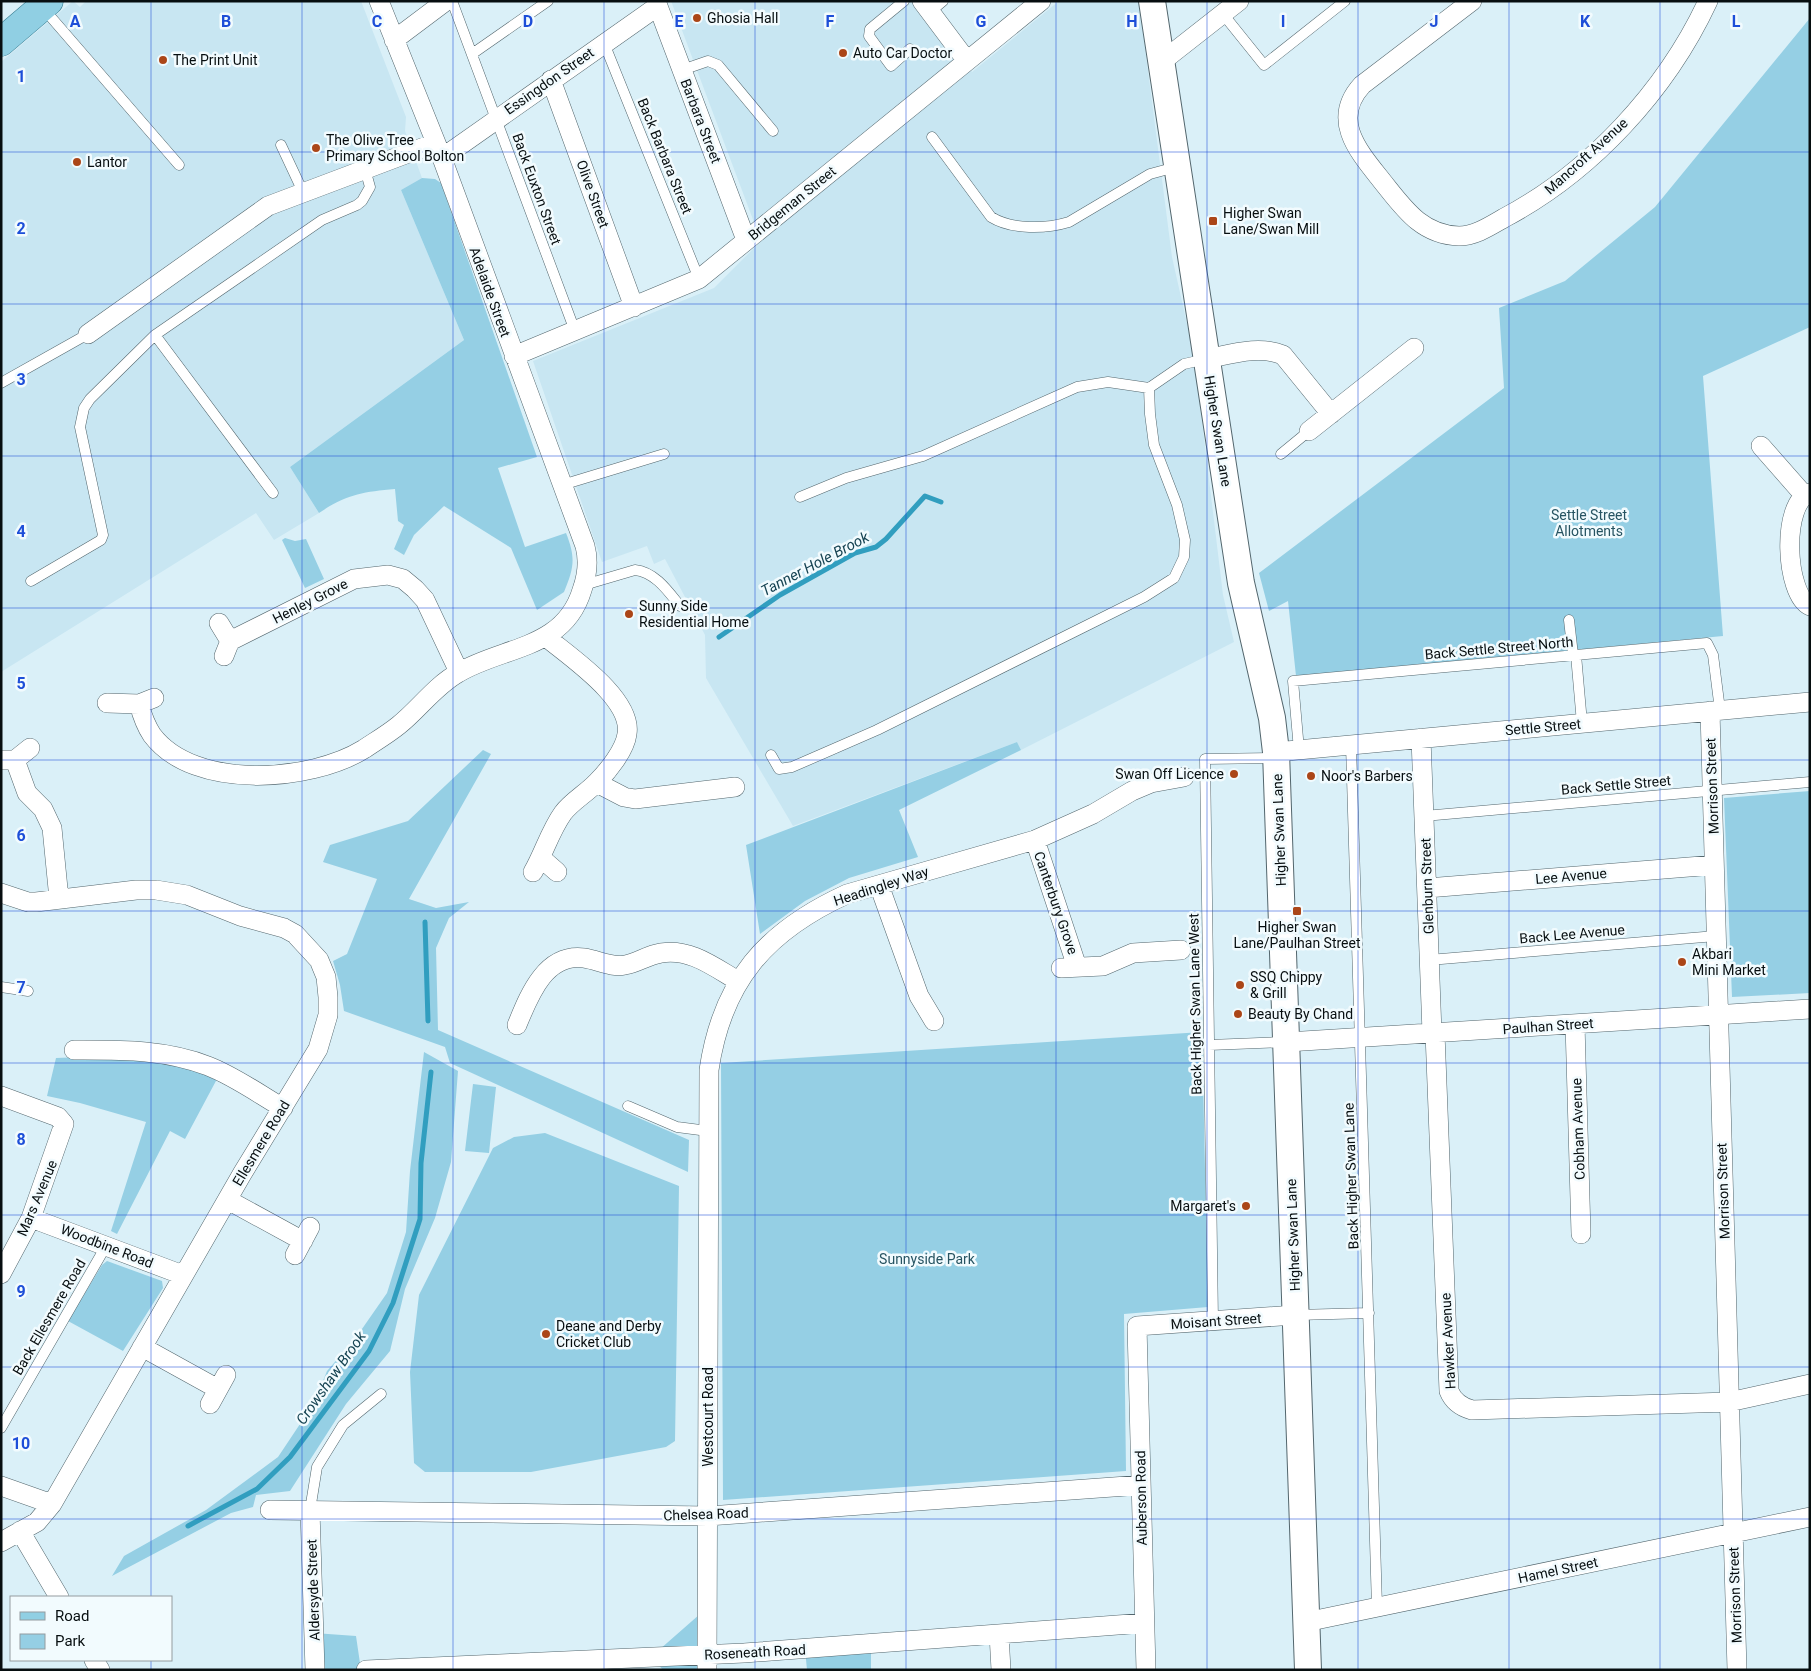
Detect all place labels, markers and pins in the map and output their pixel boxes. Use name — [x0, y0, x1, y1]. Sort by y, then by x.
place label: Ghosia Hall — [707, 10, 778, 26]
marker: Ghosia Hall — [691, 12, 703, 24]
place label: Auto Car Doctor — [853, 45, 953, 61]
marker: Auto Car Doctor — [837, 47, 849, 59]
place label: The Print Unit — [173, 52, 258, 68]
marker: The Print Unit — [157, 54, 169, 66]
place label: The Olive Tree Primary School Bolton — [326, 132, 464, 164]
marker: The Olive Tree Primary School Bolton — [310, 142, 322, 154]
place label: Lantor — [87, 154, 127, 170]
marker: Lantor — [71, 156, 83, 168]
place label: Higher Swan Lane/Swan Mill — [1223, 205, 1319, 237]
marker: Higher Swan Lane/Swan Mill — [1207, 215, 1219, 227]
place label: Sunny Side Residential Home — [639, 598, 749, 630]
marker: Sunny Side Residential Home — [623, 608, 635, 620]
place label: Swan Off Licence — [1115, 766, 1224, 782]
marker: Swan Off Licence — [1228, 768, 1240, 780]
place label: Noor's Barbers — [1321, 768, 1413, 784]
marker: Noor's Barbers — [1305, 770, 1317, 782]
marker: Higher Swan Lane/Paulhan Street — [1291, 905, 1303, 917]
place label: Higher Swan Lane/Paulhan Street — [1233, 919, 1361, 951]
place label: Akbari Mini Market — [1692, 946, 1766, 978]
marker: Akbari Mini Market — [1676, 956, 1688, 968]
place label: SSQ Chippy & Grill — [1250, 969, 1323, 1001]
marker: SSQ Chippy & Grill — [1234, 979, 1246, 991]
place label: Beauty By Chand — [1248, 1006, 1353, 1022]
marker: Beauty By Chand — [1232, 1008, 1244, 1020]
place label: Margaret's — [1170, 1198, 1236, 1214]
marker: Margaret's — [1240, 1200, 1252, 1212]
place label: Deane and Derby Cricket Club — [556, 1318, 662, 1350]
marker: Deane and Derby Cricket Club — [540, 1328, 552, 1340]

